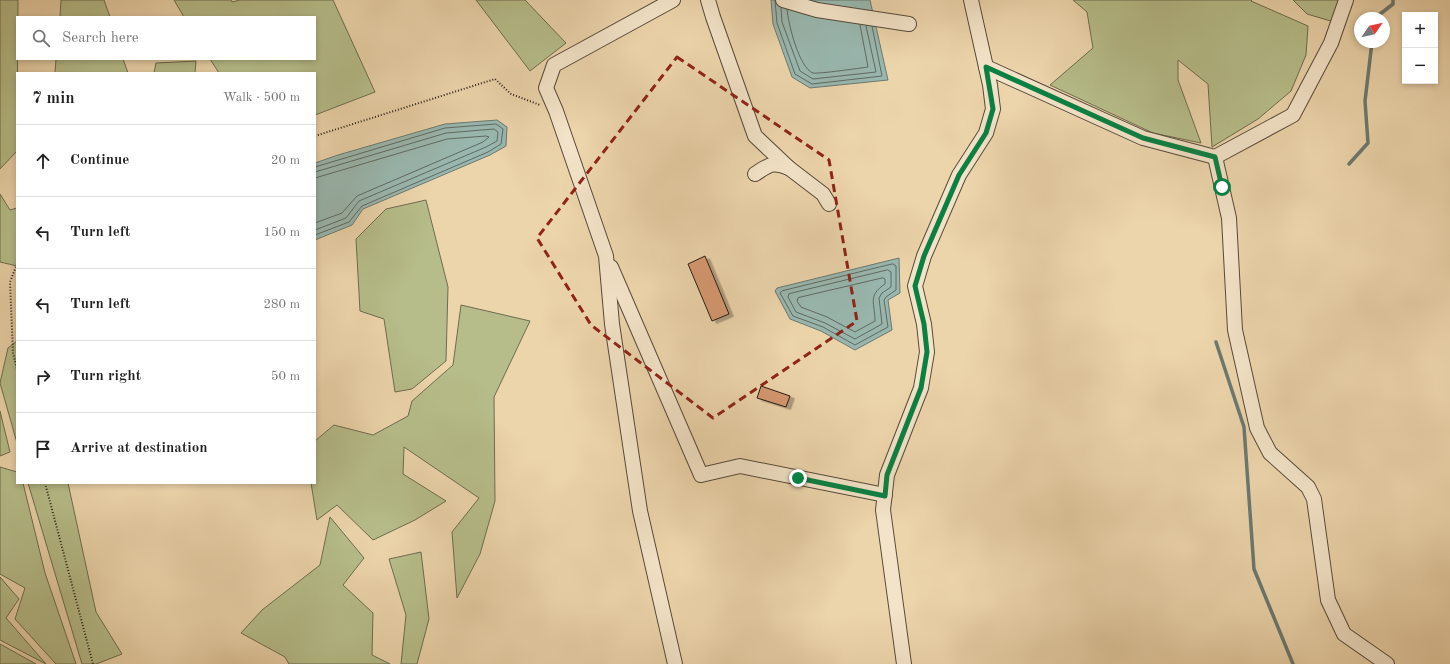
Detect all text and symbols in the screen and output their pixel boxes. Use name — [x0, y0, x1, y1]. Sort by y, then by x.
north arrow — [1354, 12, 1390, 48]
map controls — [1402, 12, 1438, 84]
button: + — [1402, 12, 1438, 48]
search box — [16, 16, 316, 60]
icon: search — [30, 27, 52, 49]
text: Search here — [62, 31, 139, 46]
button: − — [1402, 48, 1438, 84]
text: 7 min — [32, 90, 75, 107]
text: Walk · 500 m — [223, 91, 300, 104]
icon: ahead — [32, 150, 54, 172]
text: Continue — [70, 153, 129, 168]
text: 20 m — [271, 154, 300, 167]
route start — [1213, 178, 1231, 196]
icon: left — [32, 222, 54, 244]
text: Turn left — [70, 225, 130, 240]
text: 150 m — [263, 226, 300, 239]
icon: left — [32, 294, 54, 316]
text: Turn left — [70, 297, 130, 312]
text: 280 m — [263, 298, 300, 311]
icon: right — [32, 366, 54, 388]
text: Turn right — [70, 369, 141, 384]
text: 50 m — [271, 370, 300, 383]
icon: arrive — [32, 438, 54, 460]
text: Arrive at destination — [70, 441, 208, 456]
route end — [789, 469, 807, 487]

